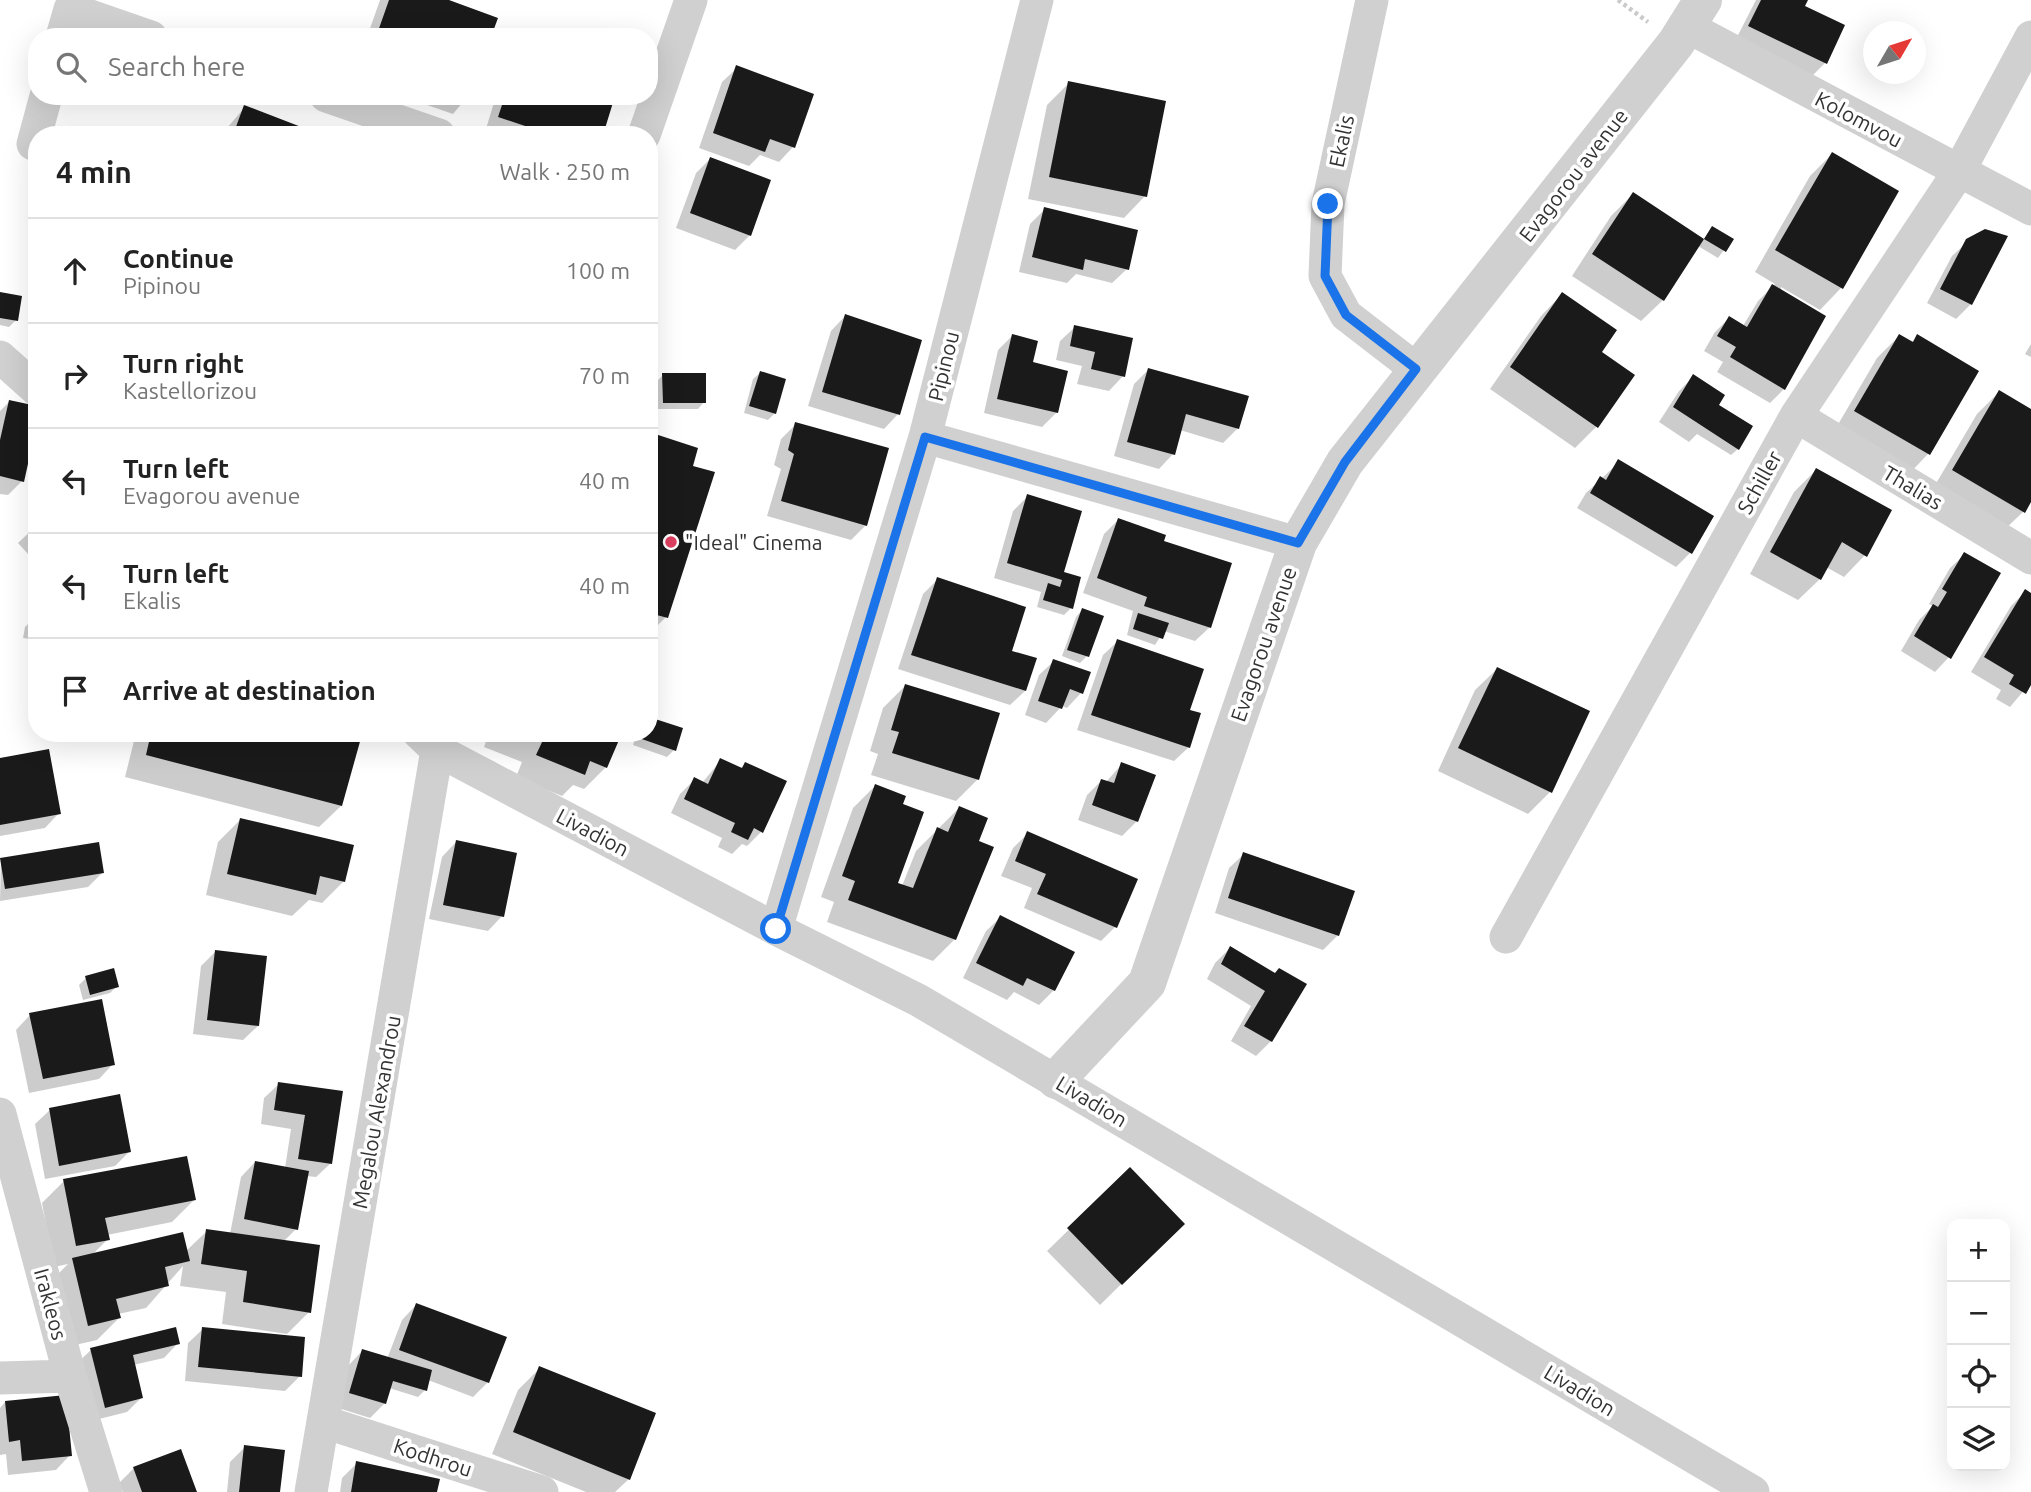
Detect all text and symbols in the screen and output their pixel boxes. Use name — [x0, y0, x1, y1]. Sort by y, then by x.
north arrow — [1863, 21, 1926, 84]
search box — [28, 28, 658, 105]
icon: search — [52, 48, 90, 86]
text: Search here — [108, 52, 245, 81]
street label: Kolomvou — [1811, 86, 1907, 152]
street label: Evagorou avenue — [1514, 104, 1632, 246]
street label: Ekalis — [1324, 113, 1358, 169]
text: 4 min — [56, 155, 132, 189]
text: Walk · 250 m — [499, 159, 630, 184]
route end — [1312, 188, 1343, 219]
text: Continue — [123, 244, 234, 273]
icon: ahead — [56, 252, 94, 290]
text: 100 m — [566, 258, 630, 283]
text: Pipinou — [123, 273, 201, 298]
street label: Pipinou — [923, 328, 963, 404]
text: Turn right — [123, 349, 244, 378]
icon: right — [56, 357, 94, 395]
text: 70 m — [579, 363, 630, 388]
text: Kastellorizou — [123, 378, 257, 403]
street label: Schiller — [1732, 446, 1786, 518]
text: Turn left — [123, 454, 229, 483]
street label: Thalias — [1879, 460, 1947, 514]
icon: left — [56, 462, 94, 500]
text: 40 m — [579, 468, 630, 493]
text: Evagorou avenue — [123, 483, 301, 508]
place label: "Ideal" Cinema — [685, 530, 823, 554]
marker: "Ideal" Cinema — [663, 534, 679, 550]
text: Turn left — [123, 559, 229, 588]
street label: Evagorou avenue — [1225, 563, 1301, 725]
icon: left — [56, 567, 94, 605]
text: 40 m — [579, 573, 630, 598]
text: Ekalis — [123, 588, 181, 613]
icon: arrive — [56, 672, 94, 710]
text: Arrive at destination — [123, 676, 376, 705]
street label: Livadion — [553, 803, 633, 861]
route start — [760, 913, 791, 944]
street label: Megalou Alexandrou — [347, 1013, 405, 1211]
street label: Livadion — [1052, 1071, 1132, 1131]
map controls — [1947, 1219, 2010, 1471]
button: + — [1947, 1219, 2010, 1282]
street label: Irakleos — [30, 1266, 72, 1342]
button: − — [1947, 1282, 2010, 1345]
button: locate — [1947, 1345, 2010, 1408]
street label: Livadion — [1540, 1360, 1620, 1420]
button: layers — [1947, 1408, 2010, 1471]
street label: Kodhrou — [391, 1433, 475, 1481]

